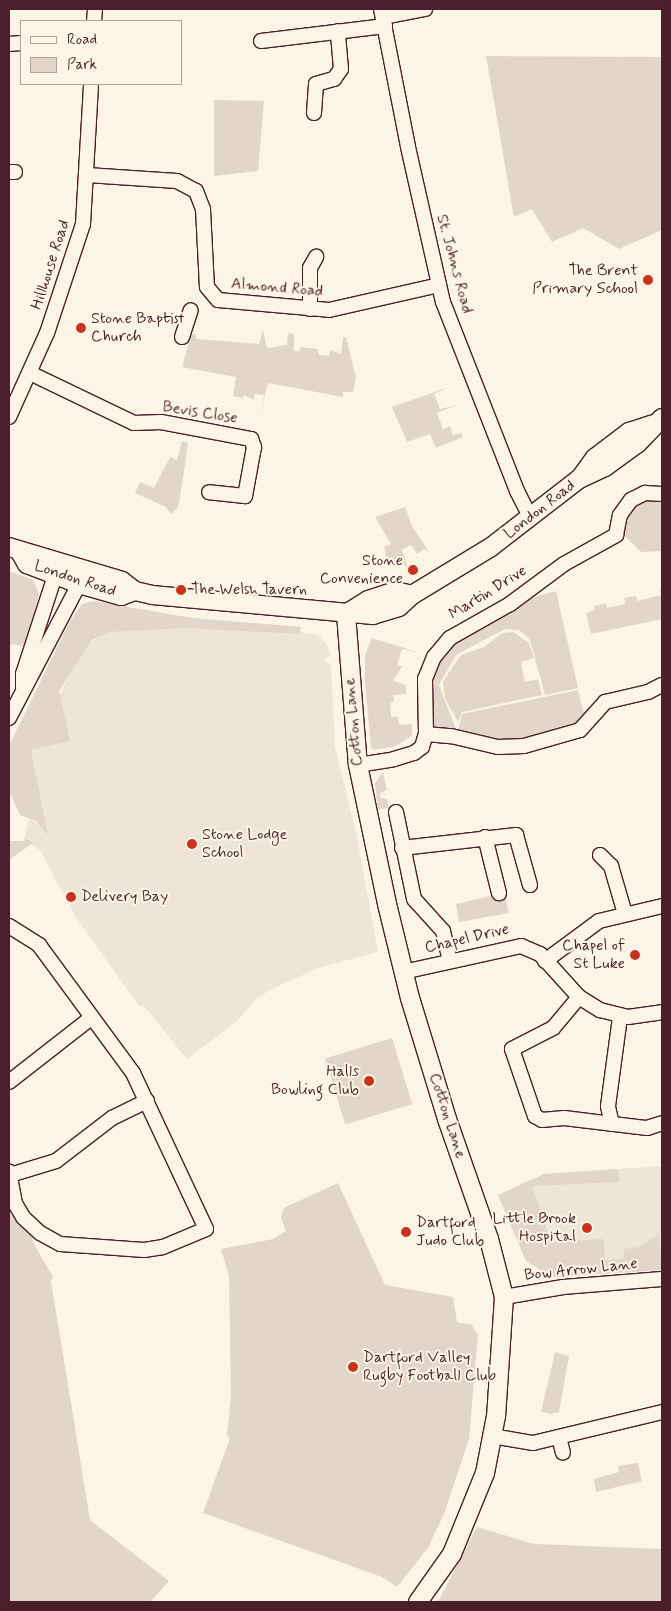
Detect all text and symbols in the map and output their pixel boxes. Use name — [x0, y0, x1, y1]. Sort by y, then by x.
legend — [20, 20, 182, 85]
text: Road — [67, 30, 97, 50]
text: Park — [67, 55, 97, 75]
street label: St. Johns Road — [432, 212, 476, 316]
street label: Hillhouse Road — [27, 218, 75, 312]
place label: The Brent Primary School — [532, 261, 638, 299]
street label: Almond Road — [230, 274, 324, 302]
marker: The Brent Primary School — [642, 274, 654, 286]
place label: Stone Baptist Church — [91, 309, 183, 347]
marker: Stone Baptist Church — [75, 322, 87, 334]
street label: Bevis Close — [161, 398, 239, 428]
street label: London Road — [501, 476, 579, 544]
place label: Stone Convenience — [320, 551, 403, 589]
street label: London Road — [32, 557, 118, 601]
street label: Martin Drive — [446, 562, 530, 624]
marker: Stone Convenience — [407, 564, 419, 576]
place label: The Welsh Tavern — [191, 580, 308, 600]
marker: The Welsh Tavern — [175, 584, 187, 596]
street label: Cotton Lane — [341, 678, 367, 766]
place label: Stone Lodge School — [202, 825, 287, 863]
marker: Stone Lodge School — [186, 838, 198, 850]
place label: Delivery Bay — [81, 887, 168, 907]
marker: Delivery Bay — [65, 891, 77, 903]
street label: Chapel Drive — [423, 920, 511, 958]
place label: Chapel of St Luke — [562, 936, 625, 974]
marker: Chapel of St Luke — [629, 949, 641, 961]
place label: Halls Bowling Club — [271, 1062, 359, 1100]
street label: Cotton Lane — [424, 1072, 470, 1160]
marker: Halls Bowling Club — [363, 1075, 375, 1087]
place label: Little Brook Hospital — [492, 1209, 576, 1247]
place label: Dartford Judo Club — [416, 1213, 483, 1251]
marker: Little Brook Hospital — [580, 1221, 594, 1235]
marker: Dartford Judo Club — [400, 1226, 412, 1238]
street label: Bow Arrow Lane — [525, 1255, 637, 1285]
place label: Dartford Valley Rugby Football Club — [363, 1348, 496, 1386]
marker: Dartford Valley Rugby Football Club — [347, 1361, 359, 1373]

